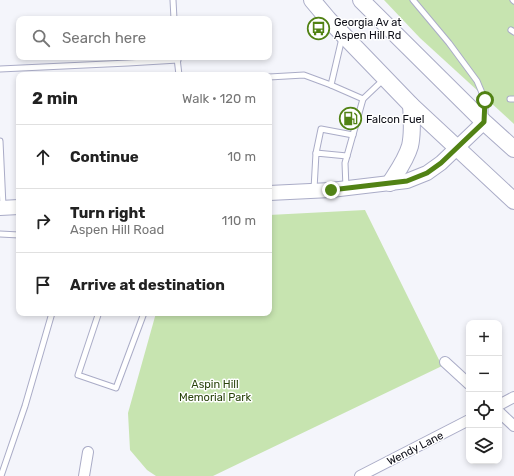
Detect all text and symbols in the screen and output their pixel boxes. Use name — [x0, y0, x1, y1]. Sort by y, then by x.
bus stop icon: Georgia Av at Aspen Hill Rd — [306, 15, 332, 41]
search box — [16, 16, 272, 60]
place label: Georgia Av at Aspen Hill Rd — [334, 16, 402, 42]
icon: search — [30, 27, 52, 49]
text: Search here — [62, 29, 146, 47]
text: 2 min — [32, 88, 78, 108]
text: Walk · 120 m — [182, 91, 256, 106]
route start — [476, 91, 494, 109]
fuel station icon: Falcon Fuel — [337, 106, 363, 132]
place label: Falcon Fuel — [366, 113, 424, 126]
icon: ahead — [32, 146, 54, 168]
text: Continue — [70, 148, 139, 166]
text: 10 m — [227, 149, 256, 164]
route end — [322, 181, 340, 199]
text: Turn right — [70, 204, 145, 222]
icon: right — [32, 210, 54, 232]
text: 110 m — [222, 213, 256, 228]
text: Aspen Hill Road — [70, 222, 164, 237]
icon: arrive — [32, 274, 54, 296]
text: Arrive at destination — [70, 276, 225, 294]
map controls — [466, 320, 502, 464]
button: + — [466, 320, 502, 356]
button: − — [466, 356, 502, 392]
park label: Aspin Hill Memorial Park — [179, 378, 251, 404]
button: locate — [466, 392, 502, 428]
button: layers — [466, 428, 502, 464]
street label: Wendy Lane — [385, 429, 446, 468]

